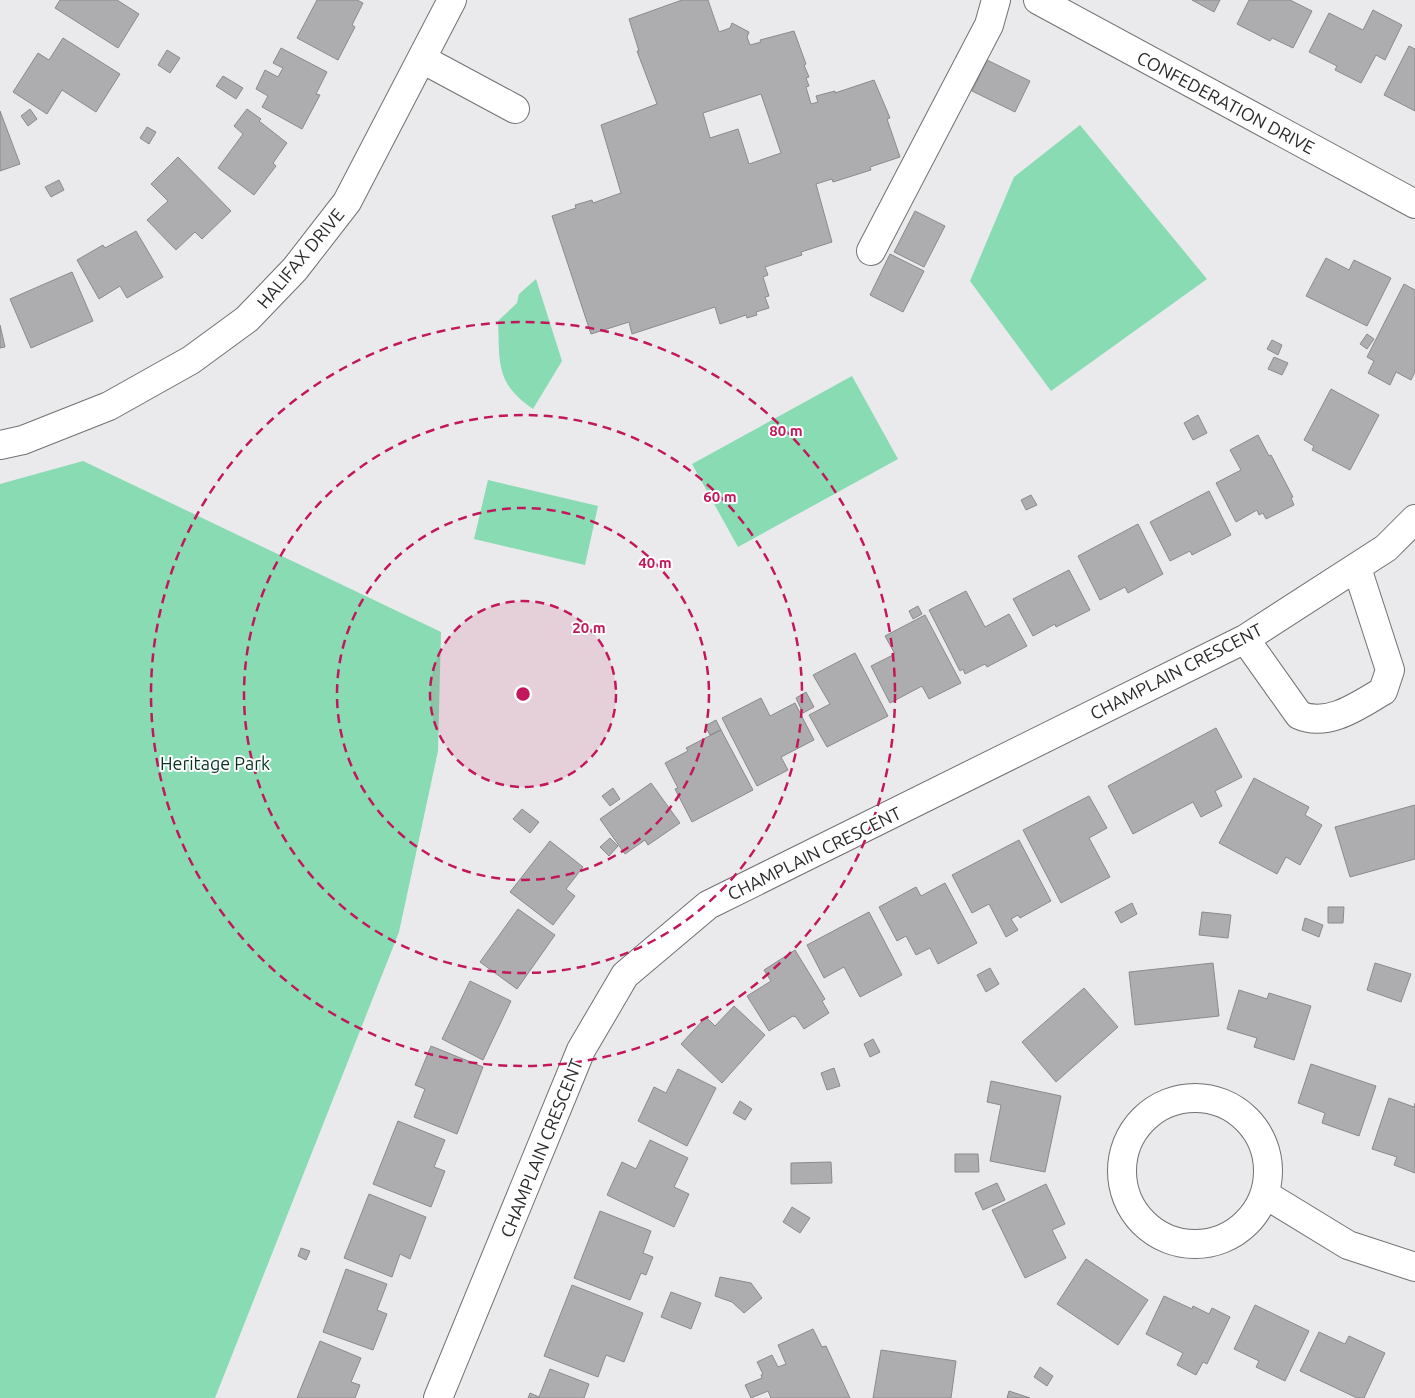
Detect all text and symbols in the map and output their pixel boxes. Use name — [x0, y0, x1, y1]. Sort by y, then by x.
street label: CONFEDERATION DRIVE — [1134, 47, 1318, 157]
street label: HALIFAX DRIVE — [252, 204, 348, 312]
text: 80 m — [769, 422, 803, 439]
text: 60 m — [703, 488, 737, 505]
text: 40 m — [638, 554, 672, 571]
text: 20 m — [572, 619, 606, 636]
street label: CHAMPLAIN CRESCENT — [1087, 619, 1265, 723]
centre of rings — [514, 685, 532, 703]
park label: Heritage Park — [160, 753, 270, 773]
street label: CHAMPLAIN CRESCENT — [724, 802, 904, 904]
street label: CHAMPLAIN CRESCENT — [496, 1056, 586, 1240]

